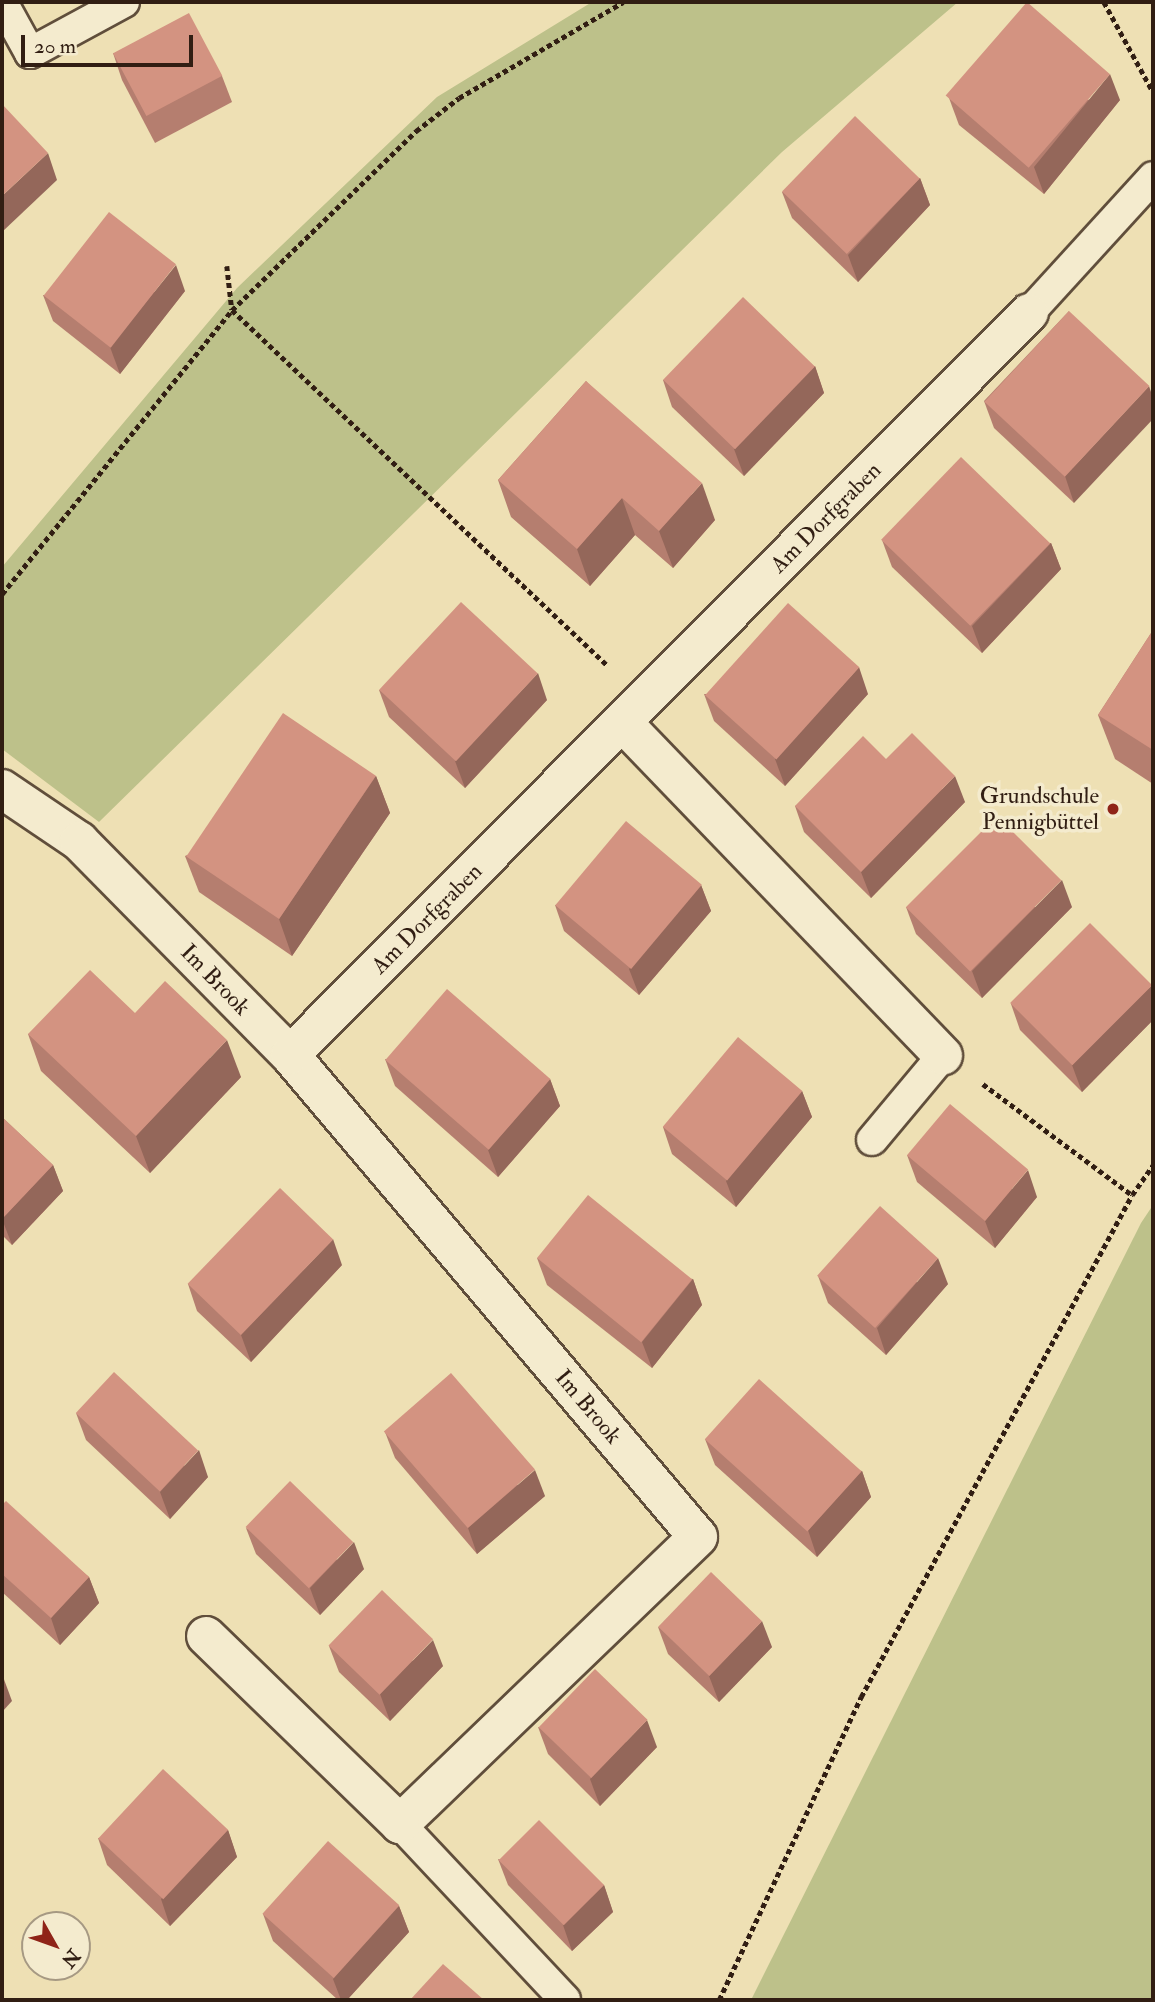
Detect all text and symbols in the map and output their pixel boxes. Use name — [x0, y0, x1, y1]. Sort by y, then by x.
scale bar — [24, 21, 196, 65]
text: 20 m — [34, 33, 76, 60]
street label: Am Dorfgraben — [765, 457, 887, 579]
place label: Grundschule Pennigbüttel — [980, 782, 1099, 836]
marker: Grundschule Pennigbüttel — [1105, 801, 1121, 817]
street label: Am Dorfgraben — [366, 858, 488, 980]
street label: Im Brook — [174, 939, 256, 1021]
street label: Im Brook — [549, 1364, 627, 1450]
north arrow — [21, 1911, 91, 1981]
text: N — [56, 1944, 85, 1972]

